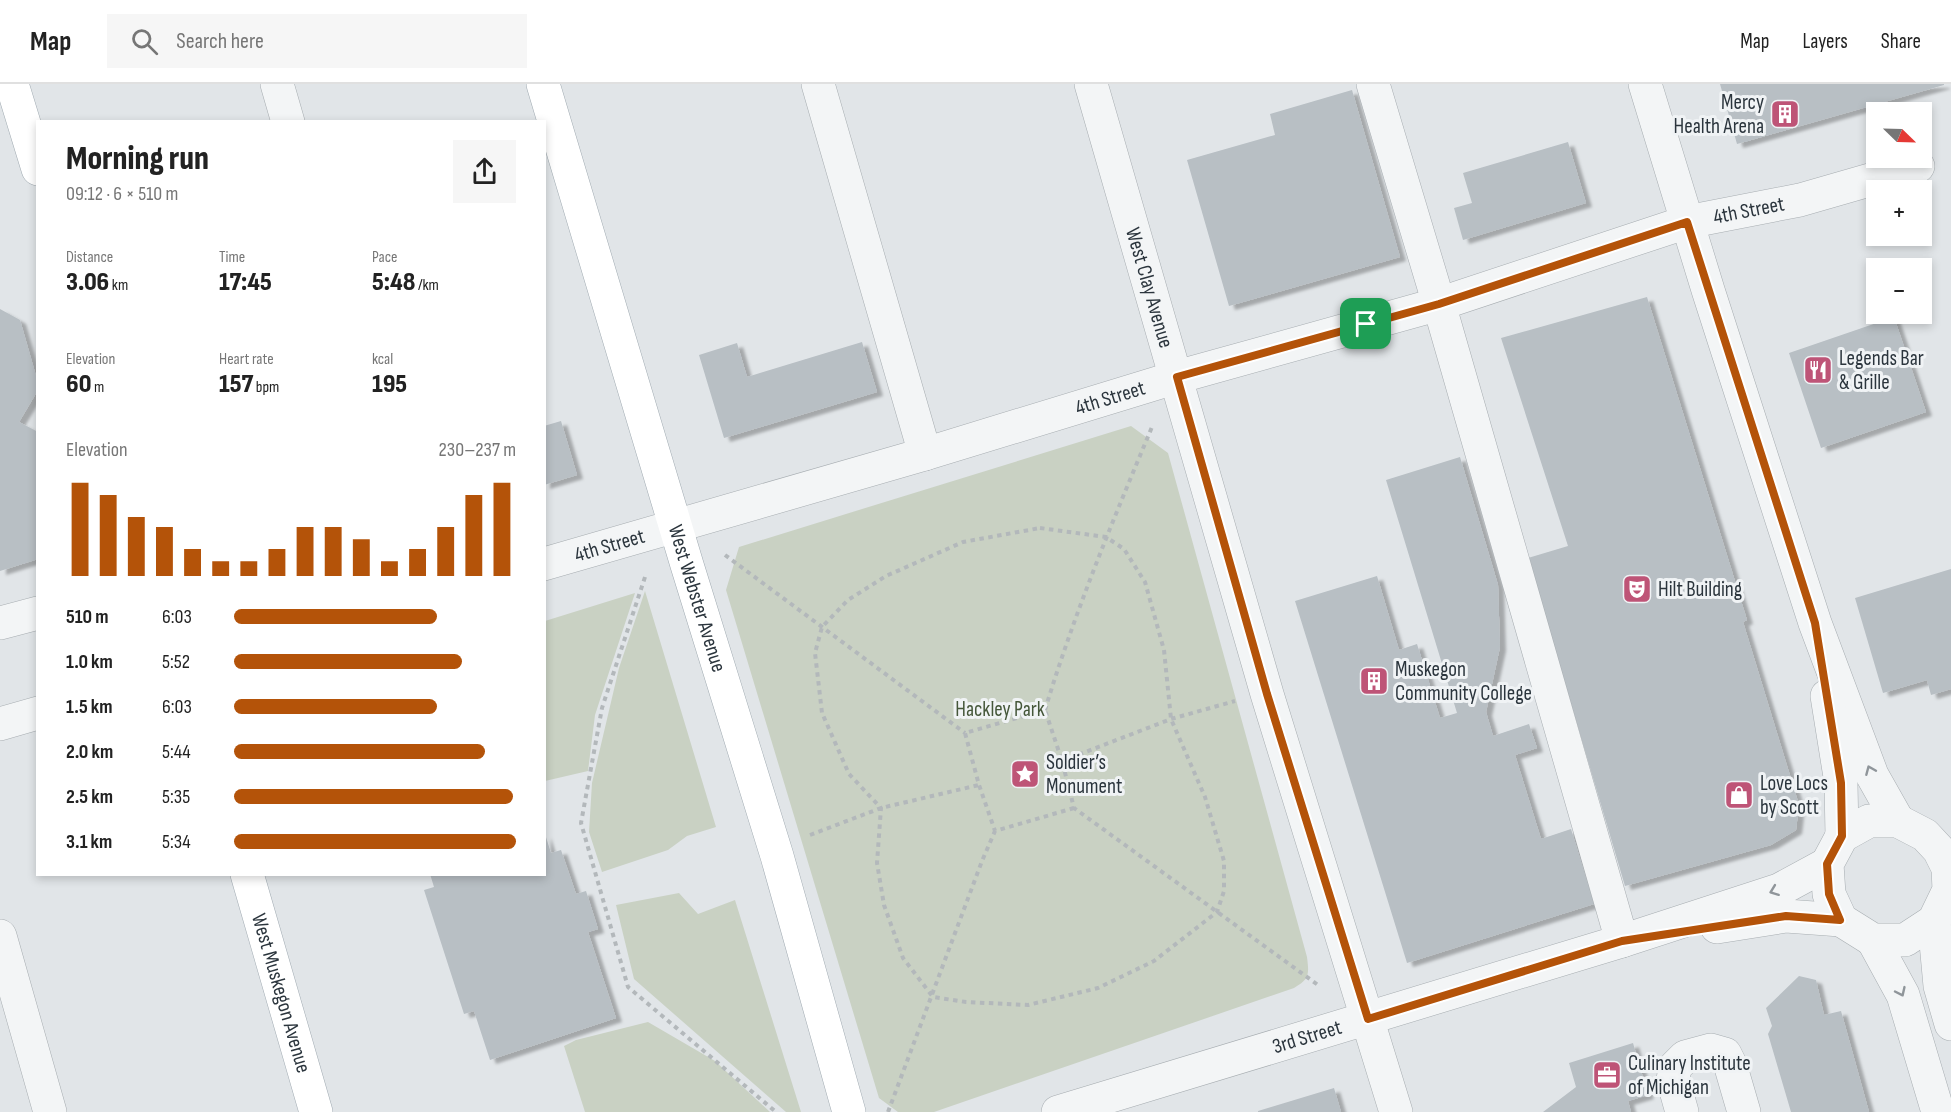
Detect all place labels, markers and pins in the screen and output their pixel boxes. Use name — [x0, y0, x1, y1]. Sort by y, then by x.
place label: Mercy Health Arena — [1674, 90, 1764, 139]
building icon: Mercy Health Arena — [1769, 98, 1801, 130]
pin — [1340, 298, 1391, 349]
place label: Legends Bar & Grille — [1839, 346, 1924, 395]
restaurant icon: Legends Bar & Grille — [1802, 354, 1834, 386]
theatre icon: Hilt Building — [1621, 573, 1653, 605]
place label: Hilt Building — [1658, 577, 1742, 602]
place label: Muskegon Community College — [1395, 657, 1532, 706]
building icon: Muskegon Community College — [1358, 665, 1390, 697]
place label: Soldier’s Monument — [1046, 750, 1122, 799]
place icon: Soldier’s Monument — [1009, 758, 1041, 790]
place label: Love Locs by Scott — [1760, 771, 1828, 820]
shop icon: Love Locs by Scott — [1723, 779, 1755, 811]
place label: Culinary Institute of Michigan — [1628, 1051, 1751, 1100]
office icon: Culinary Institute of Michigan — [1591, 1059, 1623, 1091]

